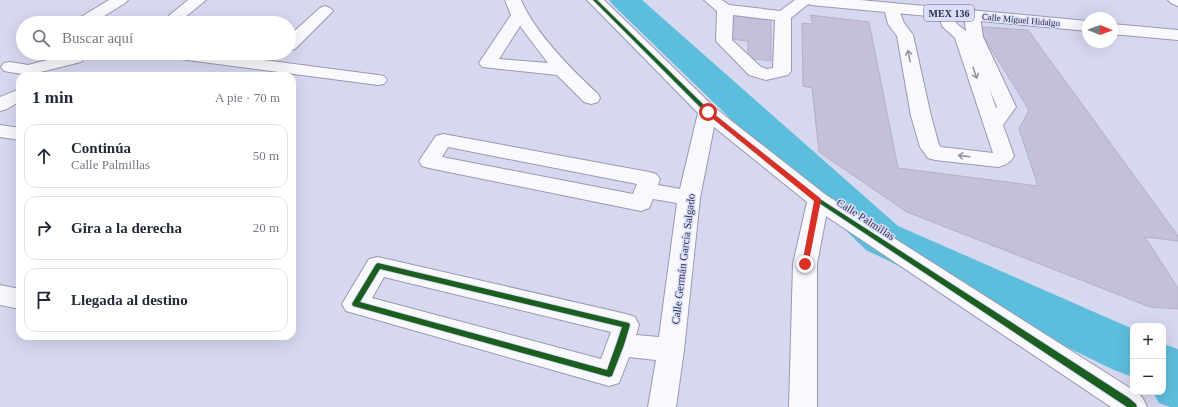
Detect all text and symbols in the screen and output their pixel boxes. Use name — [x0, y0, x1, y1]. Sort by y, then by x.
road number: MEX 136 — [924, 5, 974, 21]
street label: Calle Míguel Hidalgo — [981, 12, 1061, 28]
north arrow — [1082, 12, 1118, 48]
search box — [16, 16, 296, 60]
icon: search — [30, 27, 52, 49]
text: Buscar aquí — [62, 30, 133, 46]
one-way arrow — [904, 50, 912, 63]
one-way arrow — [972, 67, 979, 80]
text: 1 min — [32, 88, 73, 107]
text: A pie · 70 m — [215, 90, 280, 105]
route start — [699, 103, 717, 121]
text: Continúa — [71, 140, 131, 156]
icon: ahead — [33, 145, 55, 167]
text: 50 m — [253, 148, 279, 163]
one-way arrow — [958, 152, 971, 160]
text: Calle Palmillas — [71, 157, 150, 172]
street label: Calle Germán García Salgado — [669, 192, 697, 325]
street label: Calle Palmillas — [835, 196, 897, 242]
icon: right — [33, 217, 55, 239]
text: Gira a la derecha — [71, 220, 182, 236]
text: 20 m — [253, 220, 279, 235]
route end — [796, 255, 814, 273]
icon: arrive — [33, 289, 55, 311]
text: Llegada al destino — [71, 292, 188, 308]
map controls — [1130, 323, 1166, 395]
button: + — [1130, 323, 1166, 359]
button: − — [1130, 359, 1166, 395]

